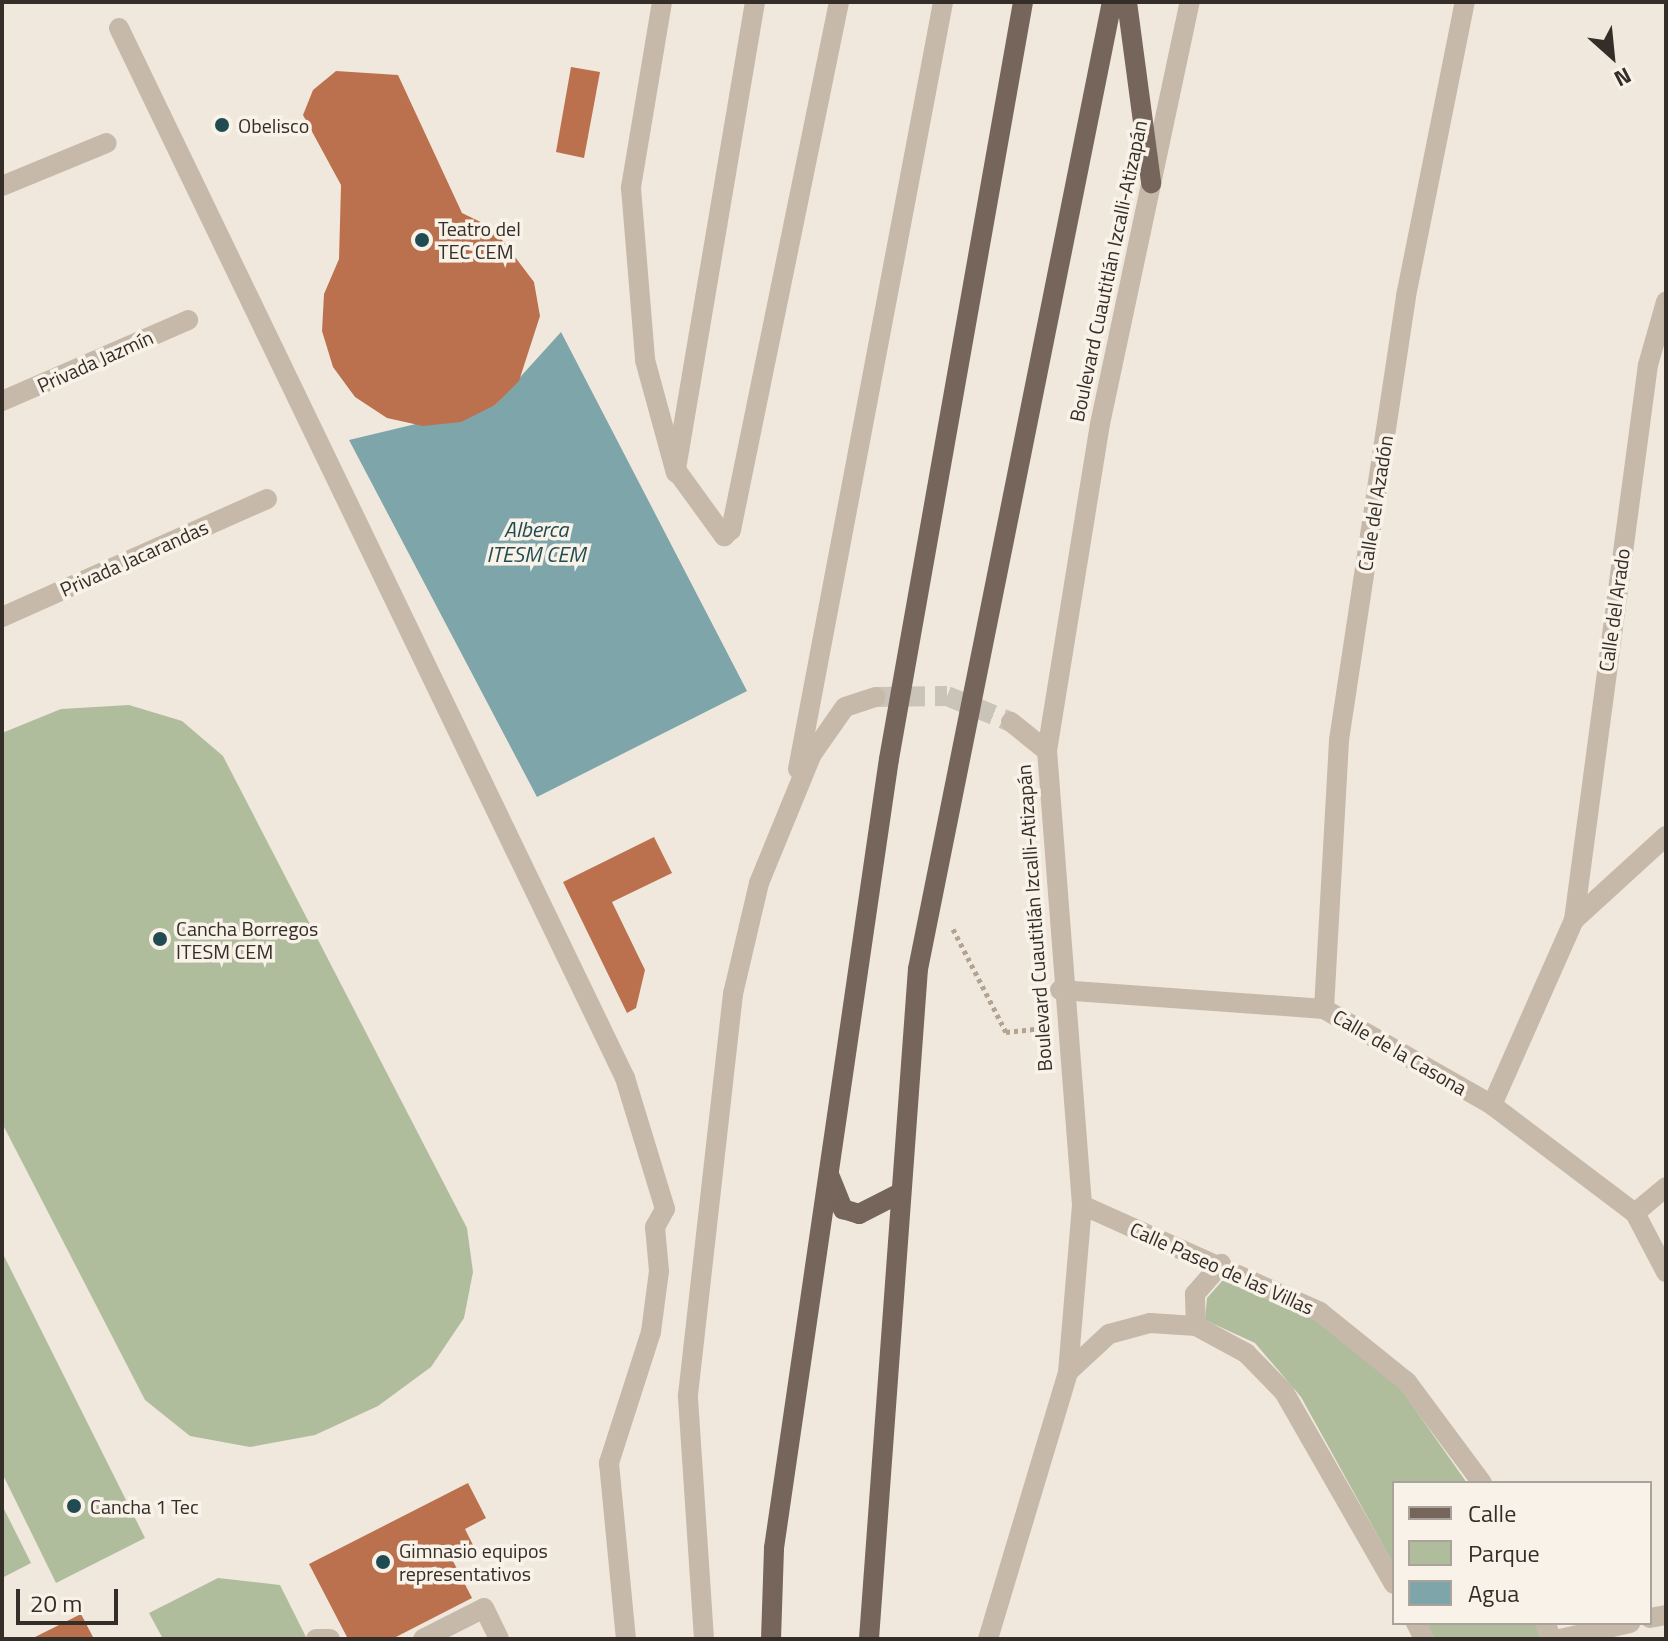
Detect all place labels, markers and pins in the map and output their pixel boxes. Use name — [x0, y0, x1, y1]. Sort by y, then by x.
place label: Obelisco — [238, 113, 309, 137]
marker: Obelisco — [213, 116, 231, 134]
place label: Teatro del TEC CEM — [438, 216, 521, 263]
marker: Teatro del TEC CEM — [413, 231, 431, 249]
place label: Cancha Borregos ITESM CEM — [176, 916, 318, 963]
marker: Cancha Borregos ITESM CEM — [151, 930, 169, 948]
place label: Cancha 1 Tec — [90, 1494, 199, 1518]
marker: Cancha 1 Tec — [65, 1497, 83, 1515]
place label: Gimnasio equipos representativos — [399, 1538, 548, 1585]
marker: Gimnasio equipos representativos — [374, 1553, 392, 1571]

